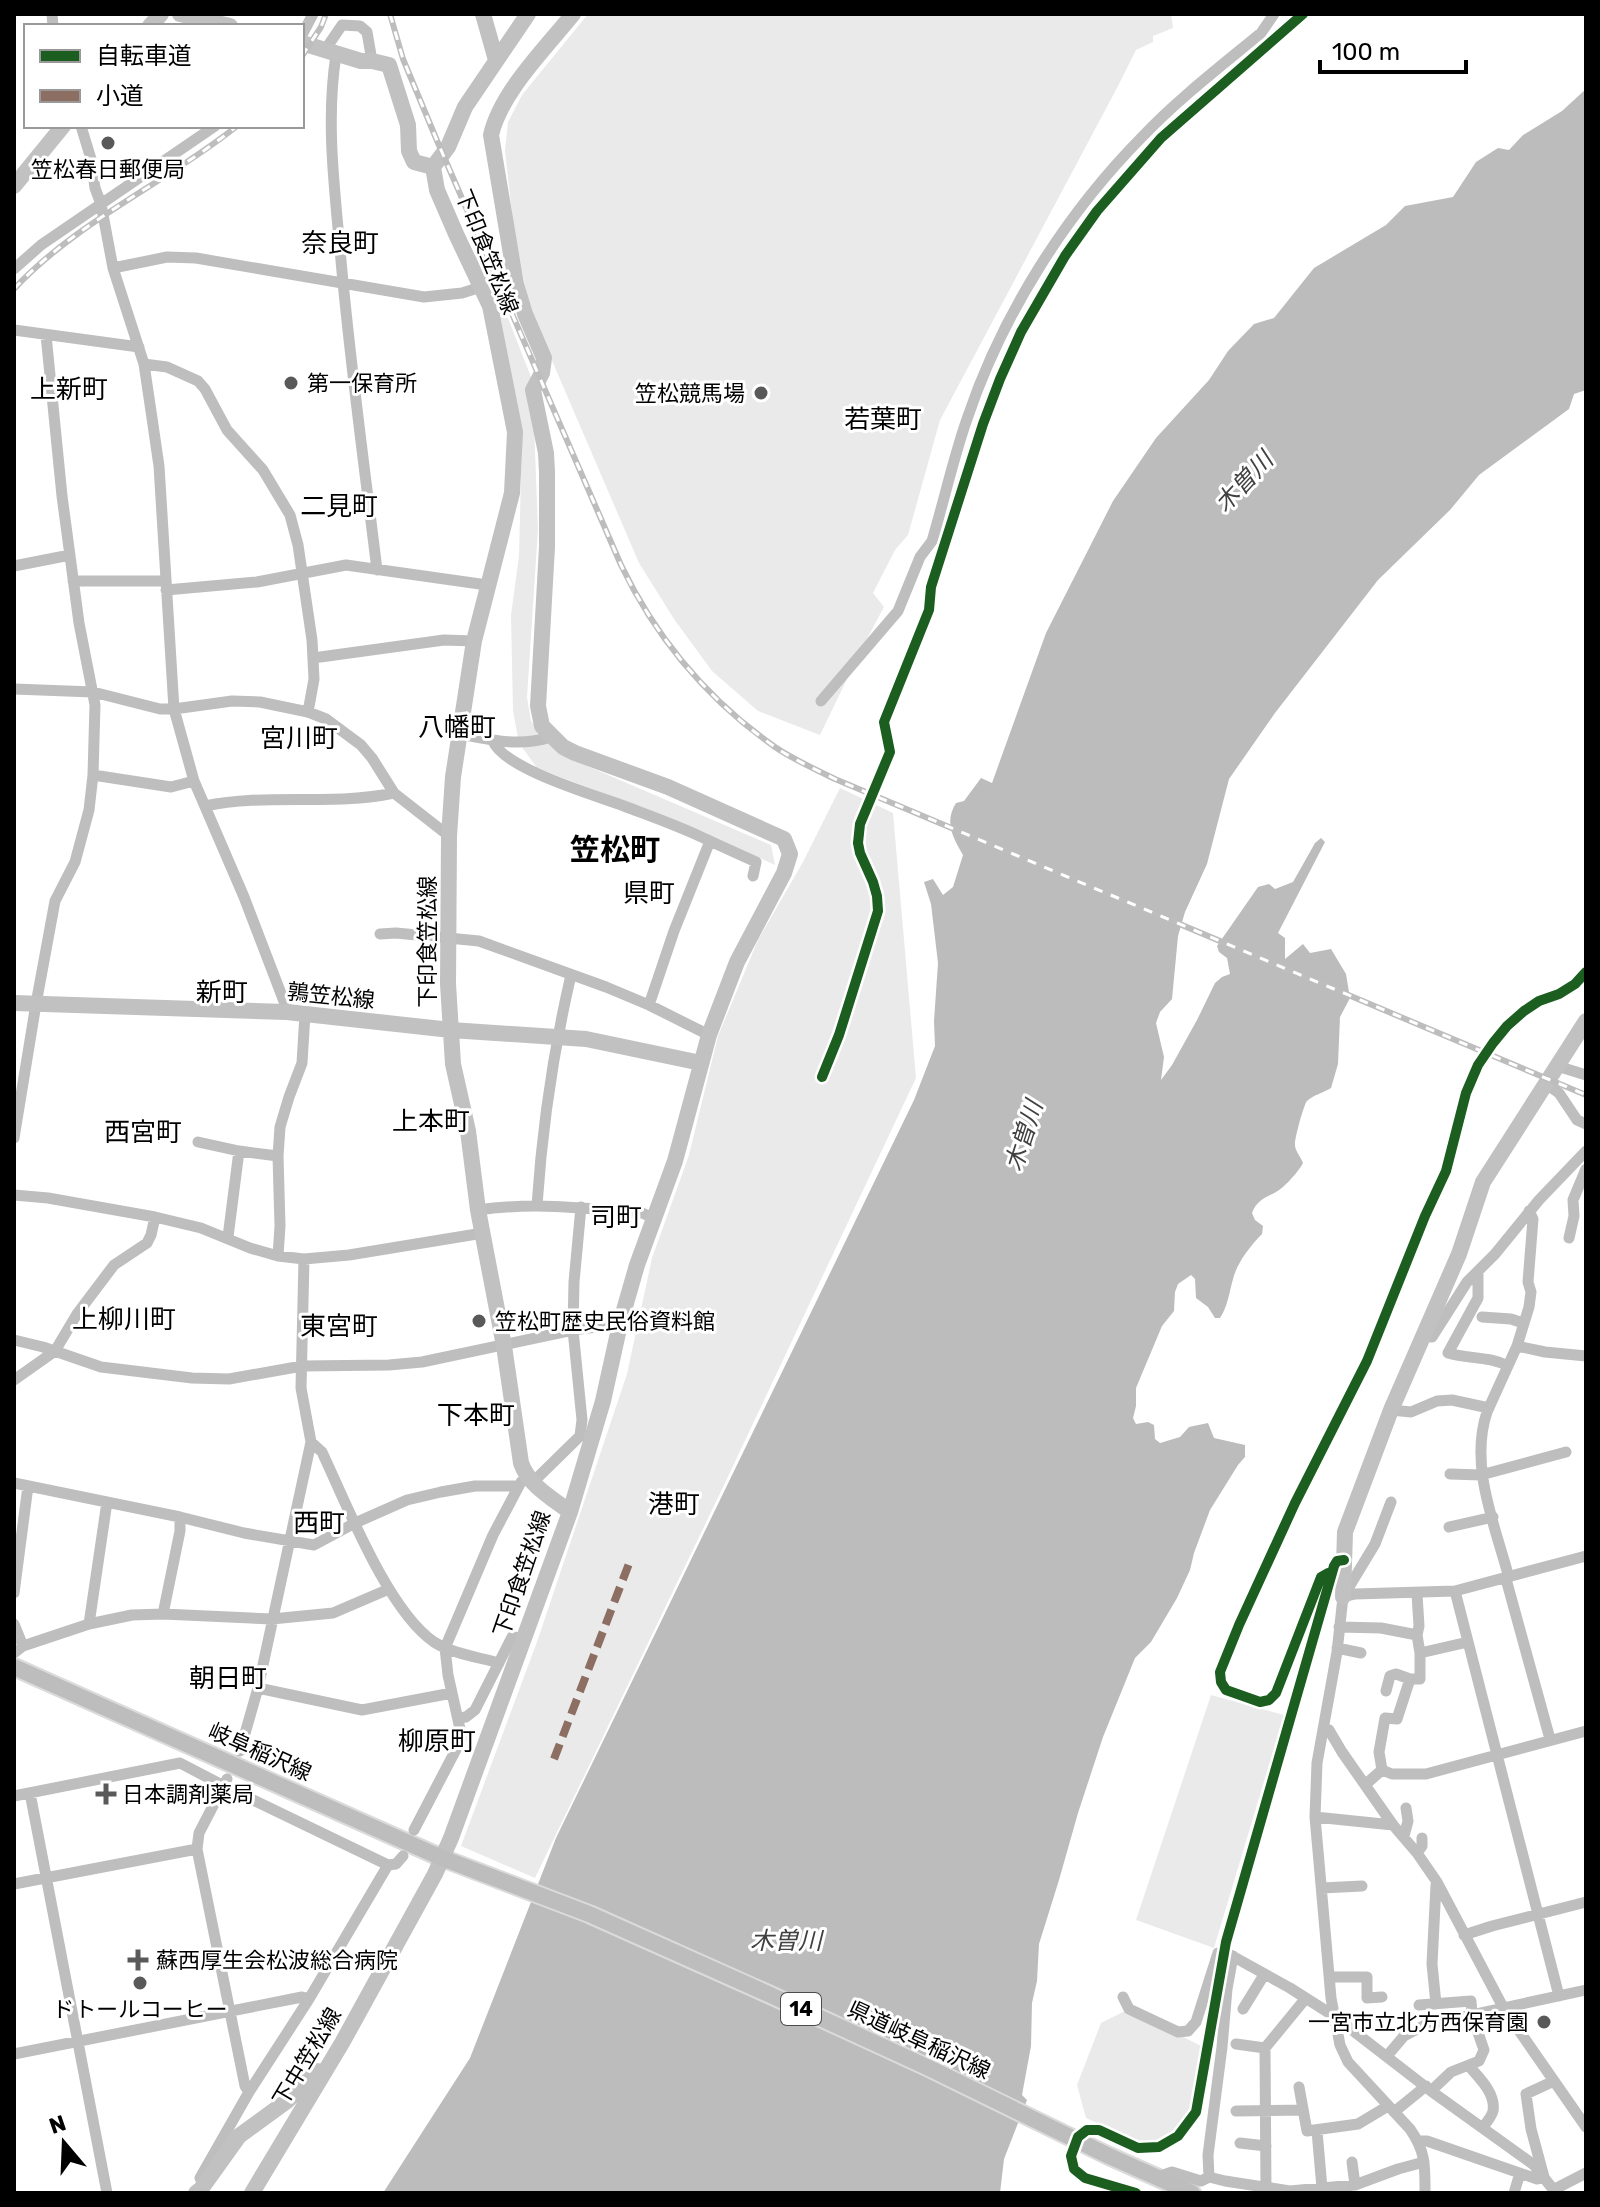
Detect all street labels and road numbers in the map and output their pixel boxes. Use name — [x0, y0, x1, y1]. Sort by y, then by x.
street label: 下印食笠松線 — [450, 186, 524, 318]
street label: 下印食笠松線 — [414, 876, 441, 1008]
street label: 鶉笠松線 — [286, 978, 376, 1014]
street label: 下印食笠松線 — [488, 1507, 556, 1641]
street label: 岐阜稲沢線 — [204, 1717, 316, 1787]
road number: 14 — [781, 1993, 821, 2025]
street label: 県道岐阜稲沢線 — [844, 1995, 994, 2085]
street label: 下中笠松線 — [267, 2003, 347, 2111]

